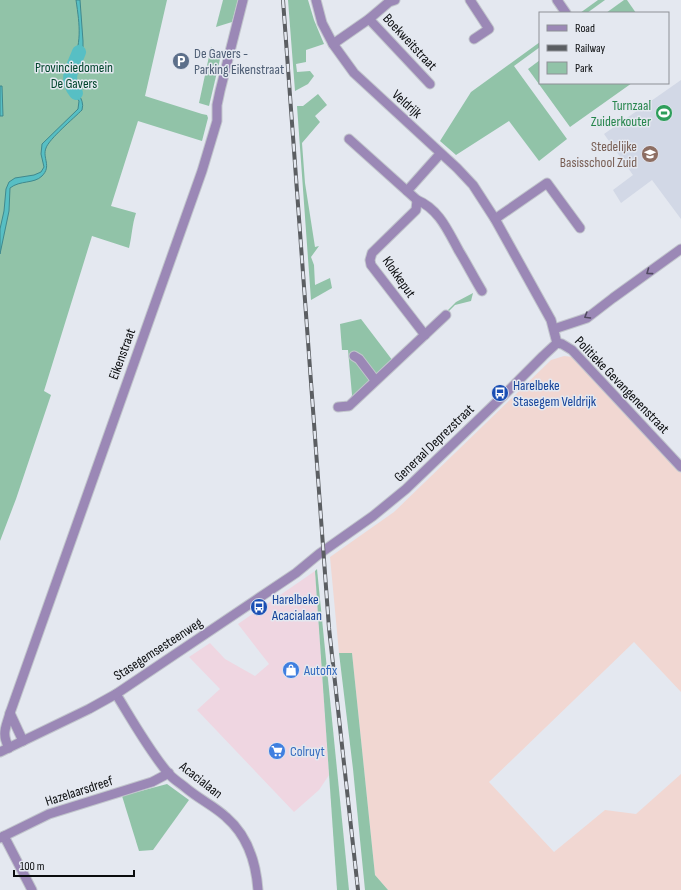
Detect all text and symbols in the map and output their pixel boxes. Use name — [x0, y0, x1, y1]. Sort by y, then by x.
street label: Boekweitstraat — [379, 10, 441, 74]
legend — [539, 12, 669, 84]
text: Road — [575, 21, 595, 36]
text: Railway — [575, 41, 606, 56]
place label: De Gavers - Parking Eikenstraat — [194, 45, 284, 78]
parking icon: De Gavers - Parking Eikenstraat — [171, 51, 191, 71]
park label: Provinciedomein De Gavers — [35, 59, 113, 92]
text: Park — [575, 61, 593, 76]
street label: Veldrijk — [389, 86, 426, 122]
place label: Turnzaal Zuiderkouter — [591, 97, 651, 130]
sports icon: Turnzaal Zuiderkouter — [654, 103, 674, 123]
place label: Stedelijke Basisschool Zuid — [560, 138, 637, 171]
school or university icon: Stedelijke Basisschool Zuid — [640, 144, 660, 164]
street label: Klokkeput — [379, 253, 419, 301]
one-way arrow — [647, 267, 654, 274]
one-way arrow — [584, 312, 591, 319]
street label: Eikenstraat — [105, 326, 139, 382]
street label: Politieke Gevangenenstraat — [571, 333, 673, 437]
place label: Harelbeke Stasegem Veldrijk — [513, 377, 597, 410]
bus stop icon: Harelbeke Stasegem Veldrijk — [490, 383, 510, 403]
street label: Generaal Deprezstraat — [390, 401, 478, 485]
place label: Harelbeke Acacialaan — [271, 591, 322, 624]
bus stop icon: Harelbeke Acacialaan — [249, 597, 269, 617]
street label: Stasegemsesteenweg — [110, 614, 206, 684]
shop icon: Autofix — [281, 660, 301, 680]
place label: Autofix — [303, 662, 338, 679]
supermarket icon: Colruyt — [267, 741, 287, 761]
place label: Colruyt — [290, 743, 325, 760]
street label: Acacialaan — [175, 757, 226, 802]
street label: Hazelaarsdreef — [43, 772, 116, 810]
scale bar — [14, 852, 134, 878]
text: 100 m — [20, 859, 45, 874]

